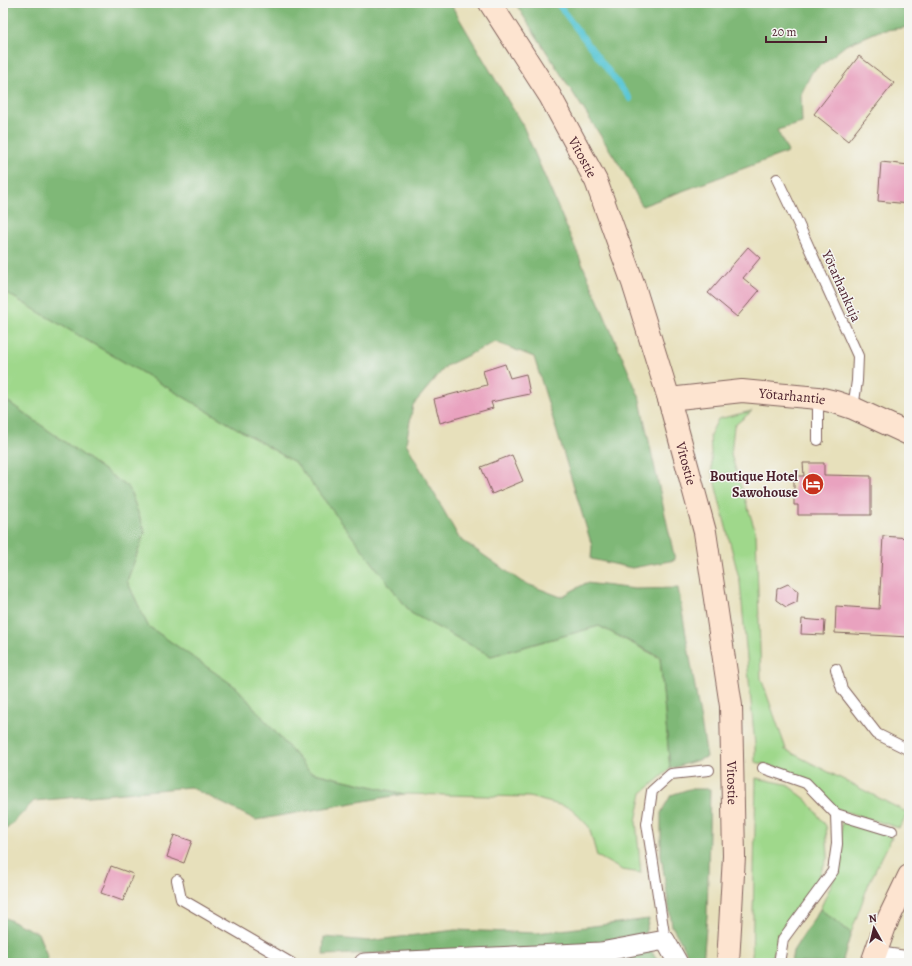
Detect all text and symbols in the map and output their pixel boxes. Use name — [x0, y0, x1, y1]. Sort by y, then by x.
scale bar — [766, 18, 826, 44]
text: 20 m — [772, 24, 796, 40]
street label: Vitostie — [563, 132, 601, 181]
street label: Yötarhankuja — [817, 246, 866, 326]
street label: Yötarhantie — [757, 384, 828, 410]
street label: Vitostie — [671, 439, 701, 487]
place label: Boutique Hotel Sawohouse — [710, 467, 799, 502]
hotel icon: Boutique Hotel Sawohouse — [800, 471, 826, 497]
street label: Vitostie — [722, 760, 742, 805]
north arrow — [854, 908, 894, 948]
text: N — [868, 911, 878, 927]

